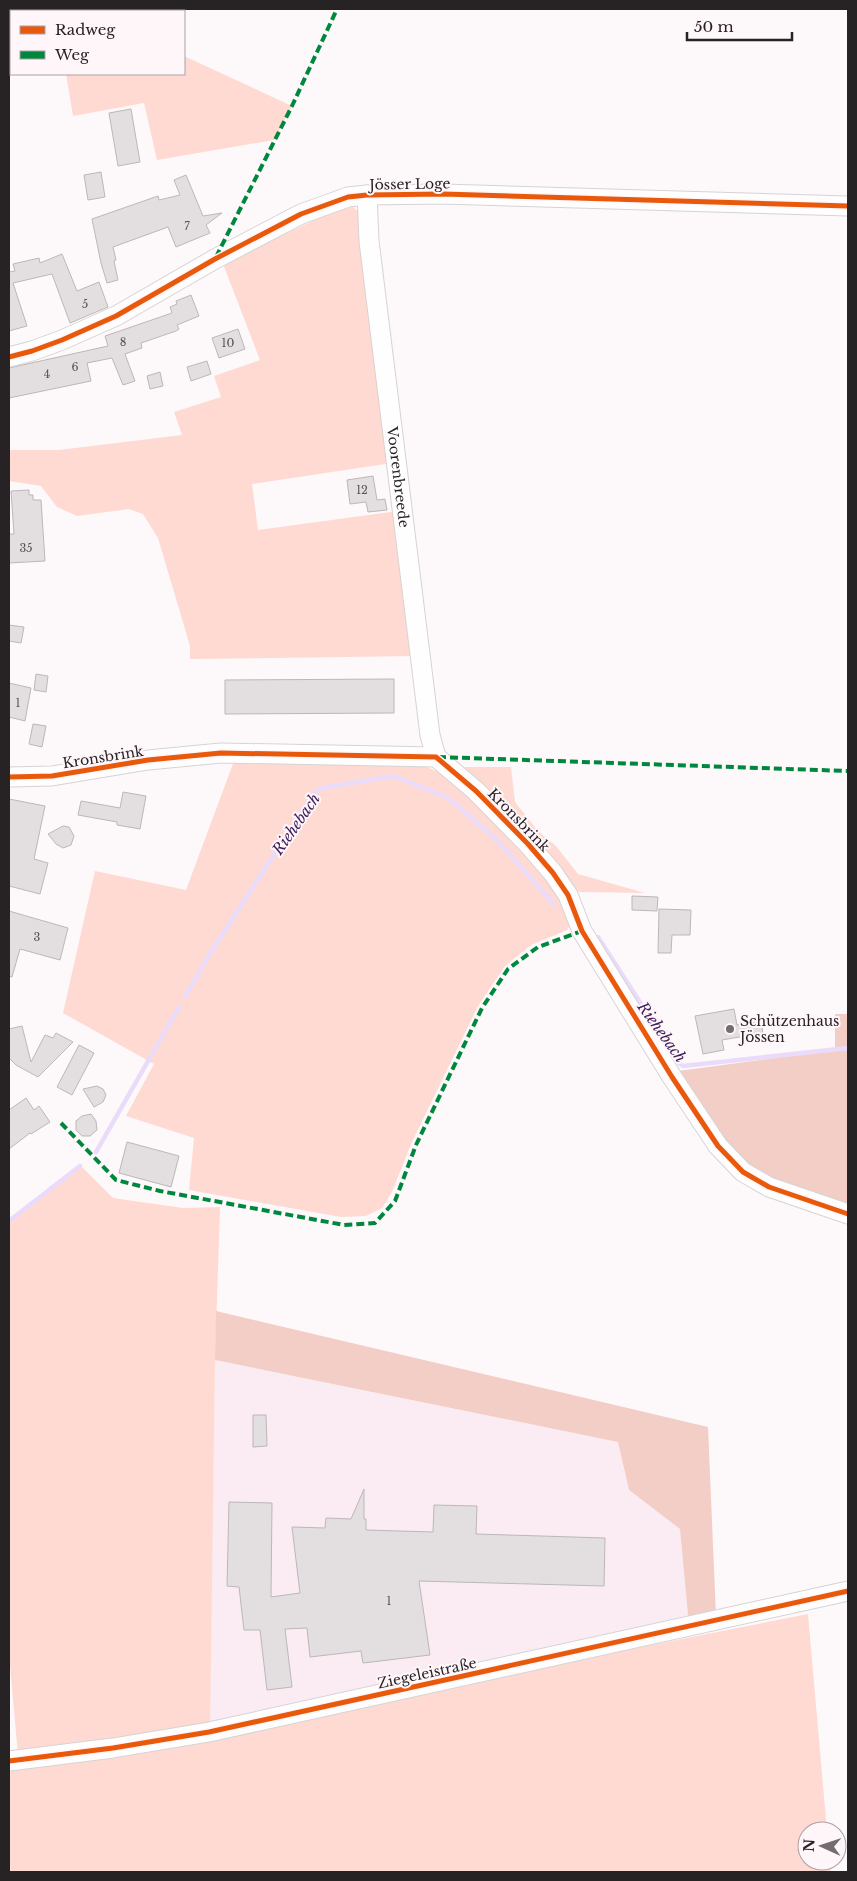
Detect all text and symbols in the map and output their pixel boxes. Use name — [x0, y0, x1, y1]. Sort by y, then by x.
legend — [10, 10, 185, 75]
scale bar — [687, 10, 792, 42]
text: 50 m — [694, 17, 734, 36]
text: Radweg — [55, 20, 116, 39]
text: Weg — [54, 45, 90, 64]
street label: Jösser Loge — [367, 174, 451, 194]
house number: 7 — [184, 219, 190, 233]
house number: 5 — [82, 297, 88, 311]
house number: 8 — [120, 335, 126, 349]
house number: 10 — [222, 336, 235, 350]
house number: 6 — [71, 360, 79, 374]
house number: 4 — [44, 367, 50, 381]
street label: Voorenbreede — [383, 425, 413, 529]
house number: 12 — [356, 483, 368, 497]
house number: 35 — [19, 541, 33, 555]
house number: 1 — [16, 696, 21, 710]
street label: Kronsbrink — [61, 742, 145, 772]
street label: Kronsbrink — [484, 784, 554, 856]
water label: Riehebach — [267, 789, 324, 859]
house number: 3 — [34, 930, 41, 944]
water label: Riehebach — [633, 997, 691, 1066]
place label: Schützenhaus Jössen — [738, 1012, 839, 1046]
marker: Schützenhaus Jössen — [724, 1023, 736, 1035]
house number: 1 — [387, 1594, 392, 1608]
street label: Ziegeleistraße — [376, 1654, 478, 1692]
north arrow — [797, 1821, 847, 1871]
text: N — [800, 1838, 818, 1852]

